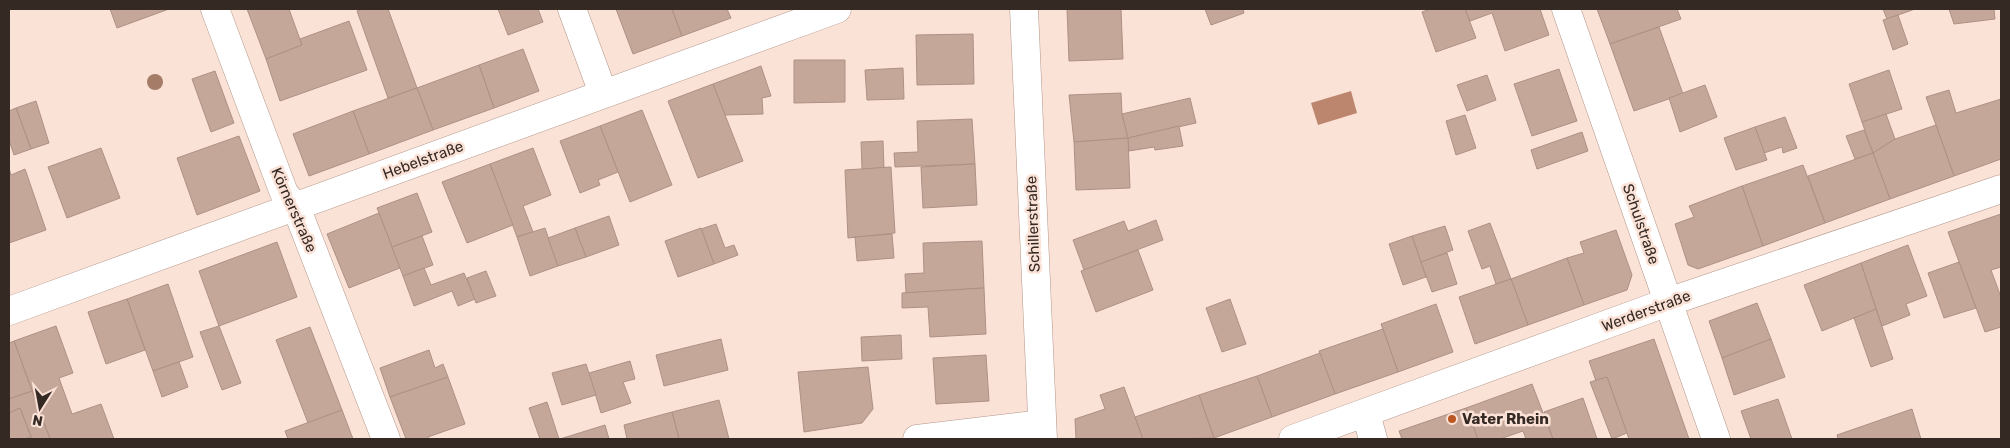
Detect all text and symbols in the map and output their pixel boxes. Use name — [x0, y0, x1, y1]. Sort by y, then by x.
street label: Hebelstraße — [380, 137, 466, 183]
street label: Körnerstraße — [267, 165, 321, 255]
street label: Schillerstraße — [1022, 176, 1044, 272]
street label: Schulstraße — [1619, 181, 1663, 267]
street label: Werderstraße — [1599, 287, 1693, 335]
north arrow — [15, 383, 65, 433]
place label: Vater Rhein — [1462, 410, 1549, 428]
text: N — [31, 411, 44, 430]
marker: Vater Rhein — [1446, 413, 1458, 425]

